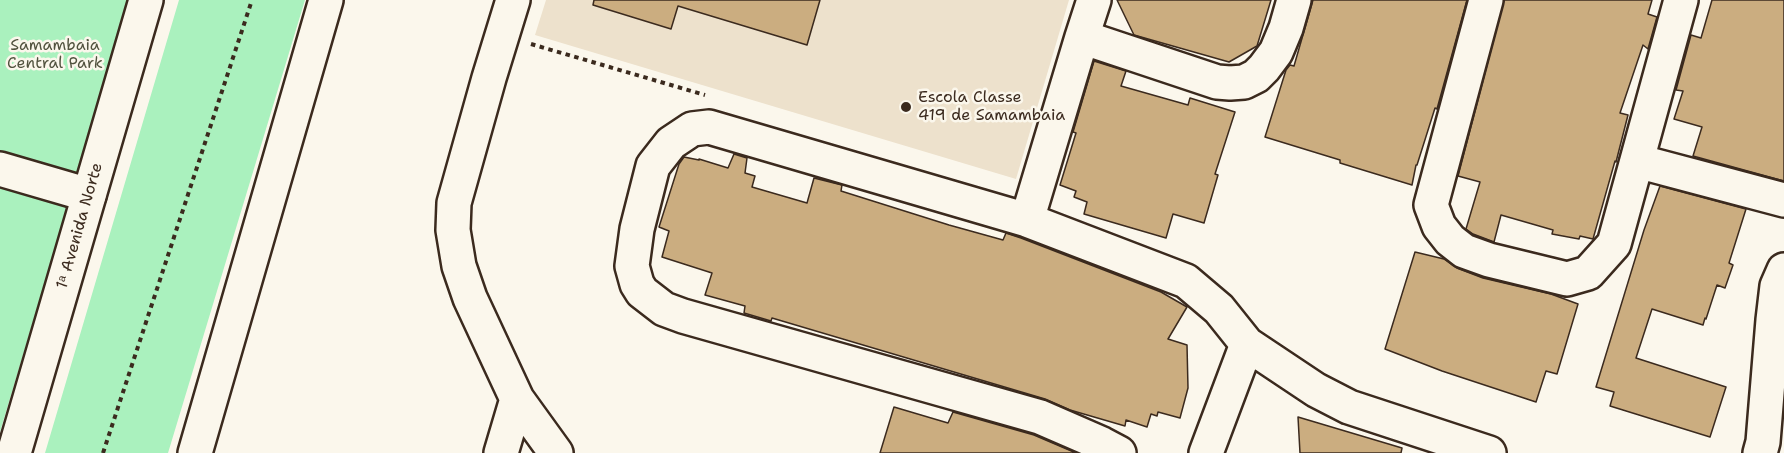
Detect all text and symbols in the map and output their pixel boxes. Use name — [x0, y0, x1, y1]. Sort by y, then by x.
park label: Samambaia Central Park — [7, 36, 103, 74]
place label: Escola Classe 419 de Samambaia — [918, 88, 1065, 126]
marker: Escola Classe 419 de Samambaia — [899, 100, 913, 114]
street label: 1ᵃ Avenida Norte — [53, 161, 107, 291]

